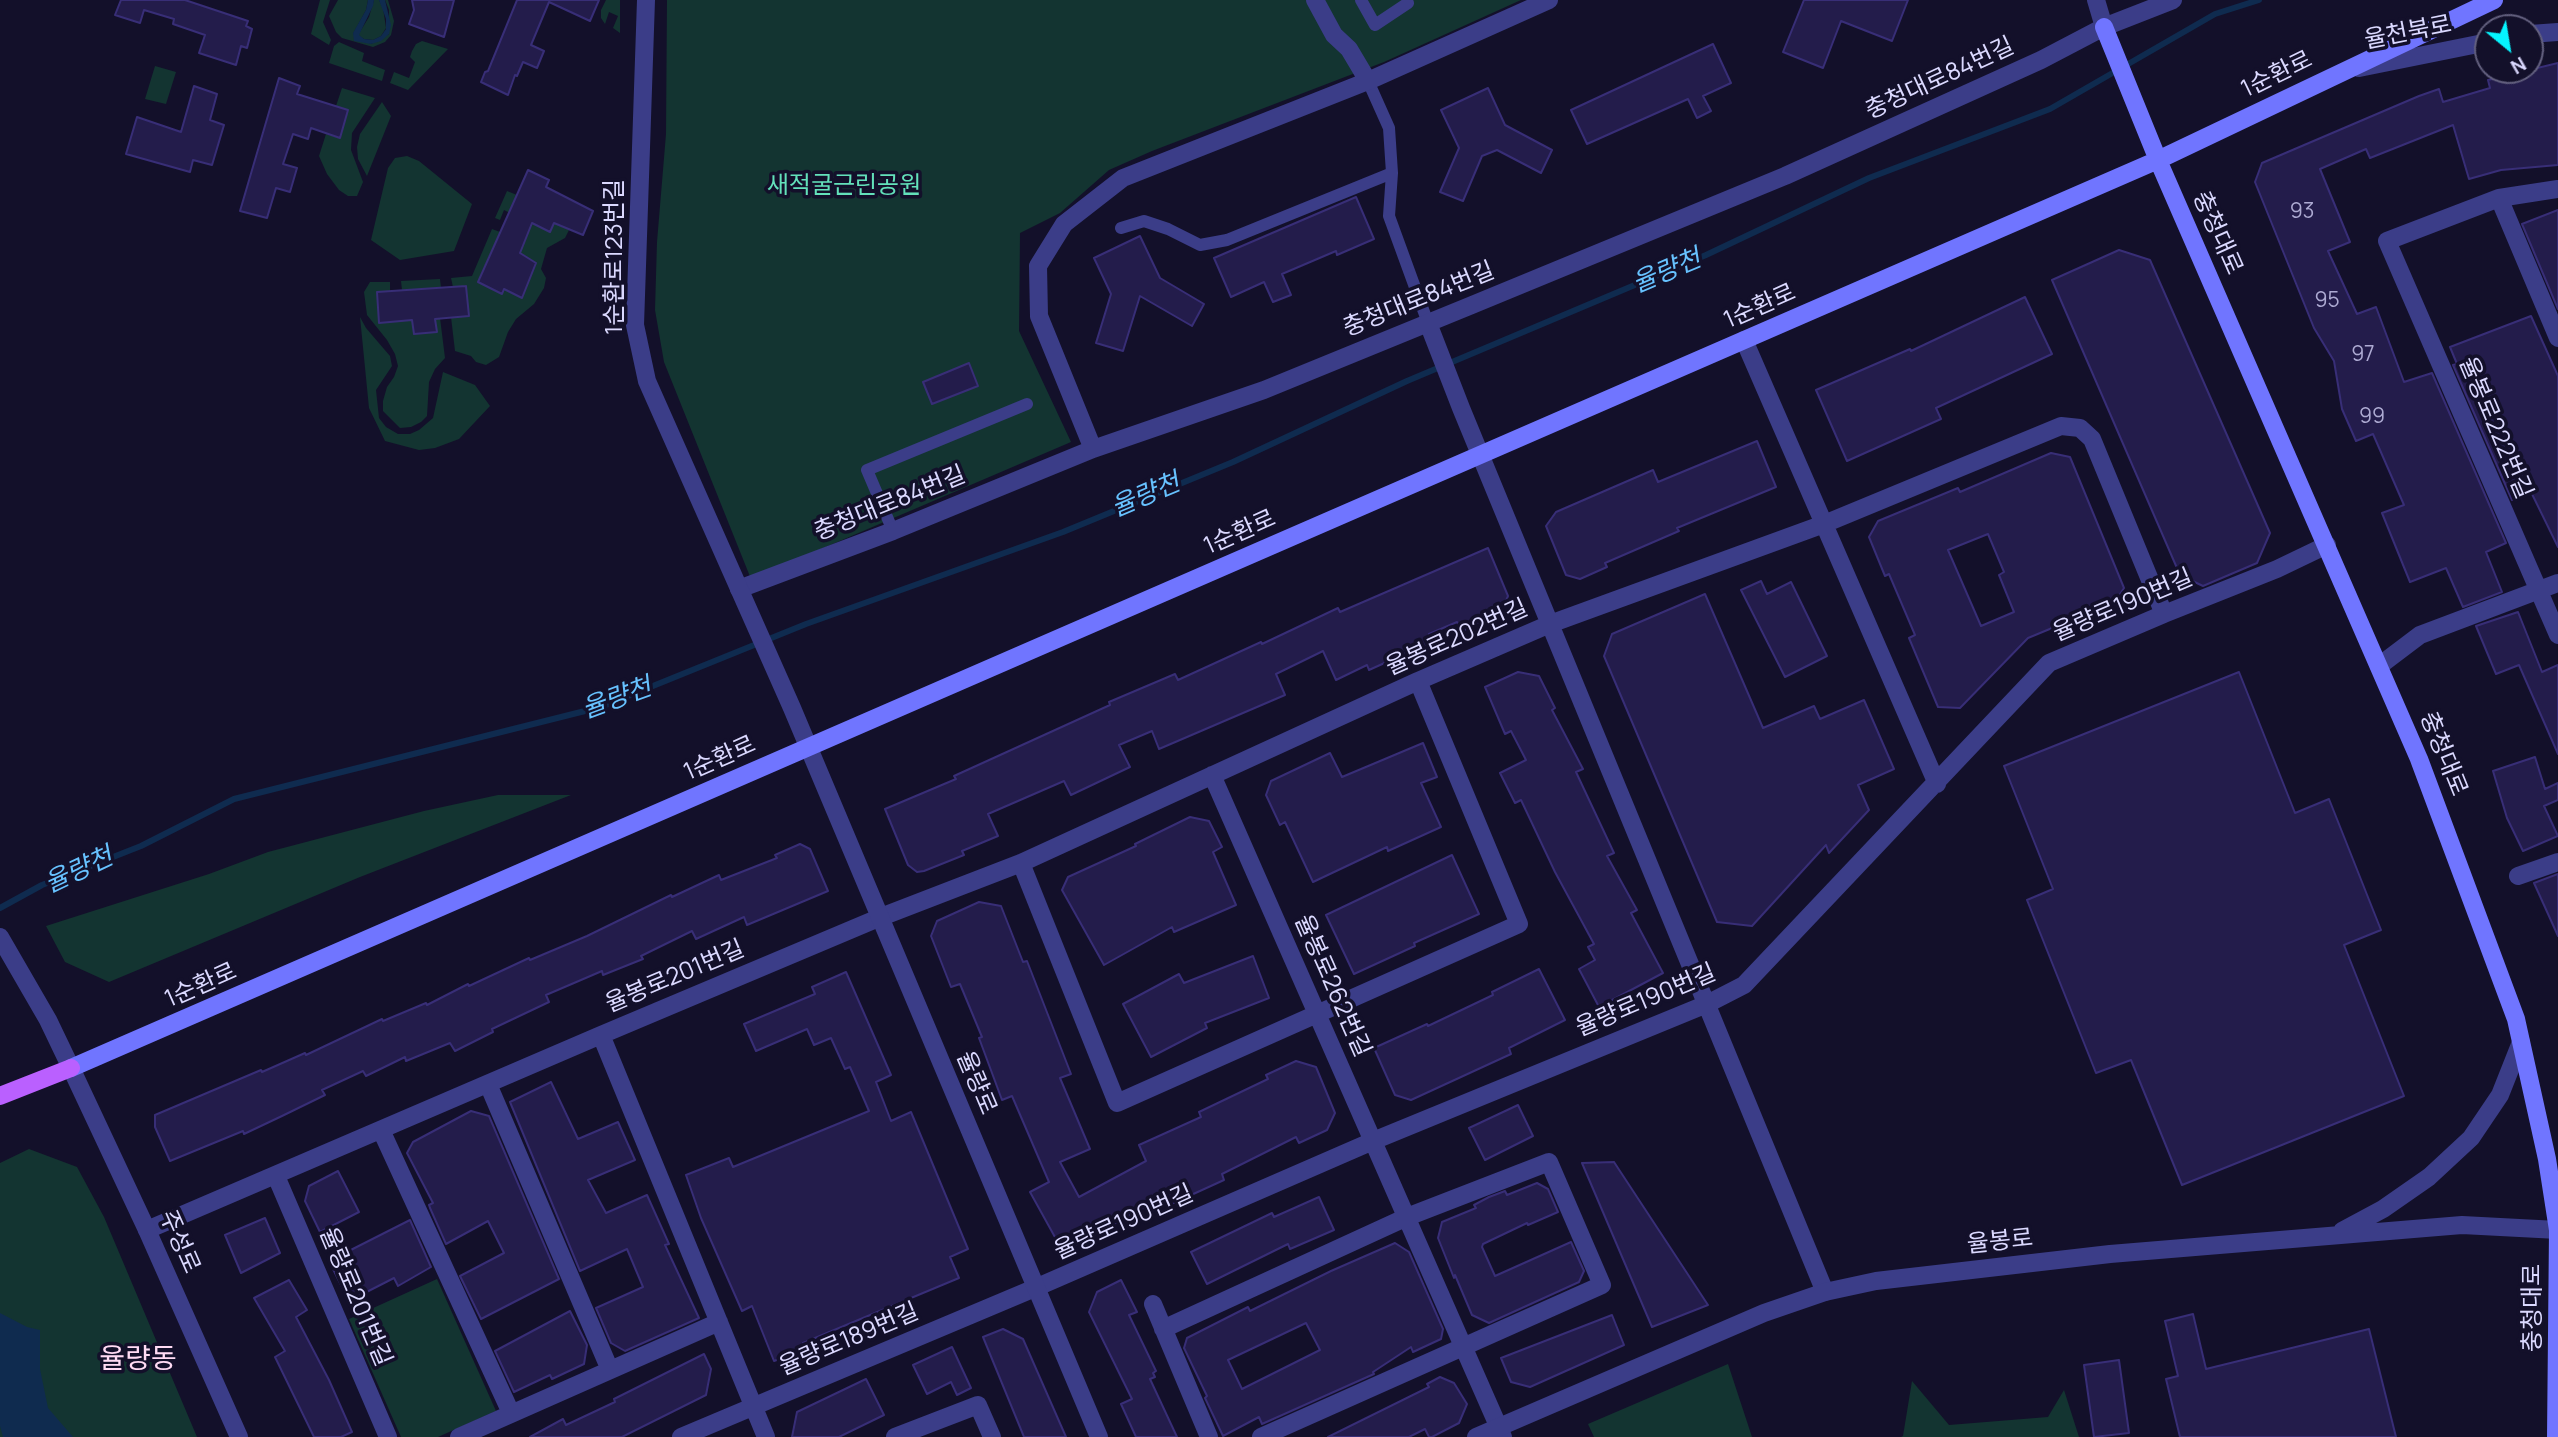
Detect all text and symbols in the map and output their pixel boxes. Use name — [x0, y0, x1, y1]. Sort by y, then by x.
street label: 율천북로 — [2362, 10, 2454, 56]
north arrow — [2474, 14, 2544, 84]
street label: 충청대로84번길 — [1861, 32, 2019, 126]
street label: 1순환로 — [2237, 45, 2317, 105]
text: N — [2506, 51, 2531, 80]
park label: 새적굴근린공원 — [767, 172, 921, 200]
street label: 1순환로123번길 — [601, 179, 629, 335]
street label: 충청대로 — [2186, 187, 2248, 279]
house number: 93 — [2290, 199, 2314, 225]
water label: 율량천 — [1628, 244, 1706, 300]
street label: 충청대로84번길 — [1339, 257, 1499, 343]
street label: 1순환로 — [1720, 278, 1800, 336]
house number: 95 — [2314, 288, 2340, 314]
house number: 97 — [2351, 342, 2375, 368]
street label: 율봉로222번길 — [2452, 353, 2538, 503]
house number: 99 — [2359, 404, 2385, 430]
street label: 충청대로84번길 — [810, 461, 970, 547]
water label: 율량천 — [1107, 468, 1185, 524]
street label: 1순환로 — [1200, 504, 1280, 562]
street label: 율량로190번길 — [2049, 564, 2197, 648]
street label: 율봉로202번길 — [1382, 594, 1532, 682]
water label: 율량천 — [578, 672, 656, 726]
street label: 충청대로 — [2413, 708, 2473, 800]
street label: 1순환로 — [680, 730, 760, 788]
water label: 율량천 — [40, 842, 118, 900]
street label: 율봉로262번길 — [1288, 910, 1376, 1062]
street label: 율봉로201번길 — [601, 935, 749, 1019]
street label: 1순환로 — [161, 957, 241, 1015]
street label: 율량로190번길 — [1572, 959, 1720, 1043]
street label: 율량로 — [950, 1047, 1002, 1119]
street label: 율량로190번길 — [1050, 1179, 1198, 1267]
street label: 주성로 — [152, 1206, 206, 1278]
street label: 율량로201번길 — [313, 1223, 397, 1371]
street label: 율봉로 — [1966, 1224, 2034, 1260]
street label: 충청대로 — [2519, 1264, 2547, 1352]
street label: 율량로189번길 — [775, 1298, 923, 1382]
district label: 율량동 — [99, 1343, 177, 1377]

